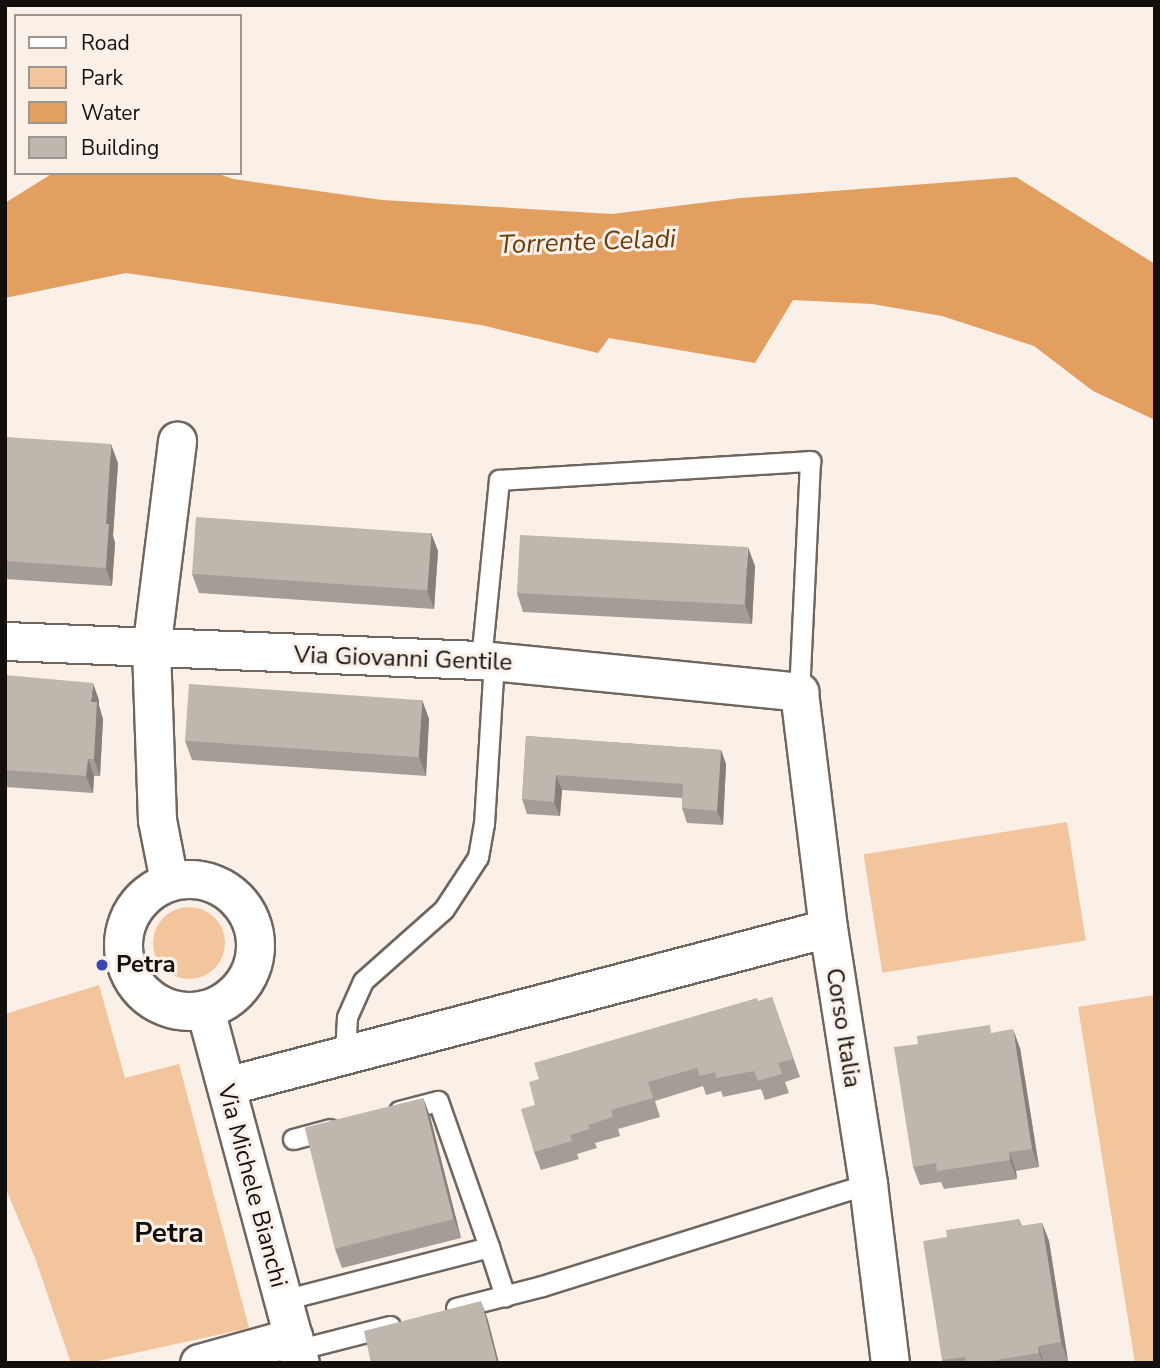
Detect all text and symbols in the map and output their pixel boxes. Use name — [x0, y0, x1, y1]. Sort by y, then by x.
legend — [14, 14, 242, 175]
text: Road — [81, 29, 130, 57]
text: Park — [81, 64, 123, 92]
text: Water — [81, 99, 140, 127]
text: Building — [81, 134, 159, 162]
water label: Torrente Celadi — [498, 223, 676, 261]
street label: Via Giovanni Gentile — [293, 641, 513, 677]
place label: Petra — [116, 951, 176, 979]
marker: Petra — [94, 957, 110, 973]
street label: Corso Italia — [819, 966, 867, 1090]
street label: Via Michele Bianchi — [211, 1081, 293, 1291]
district label: Petra — [134, 1216, 204, 1250]

